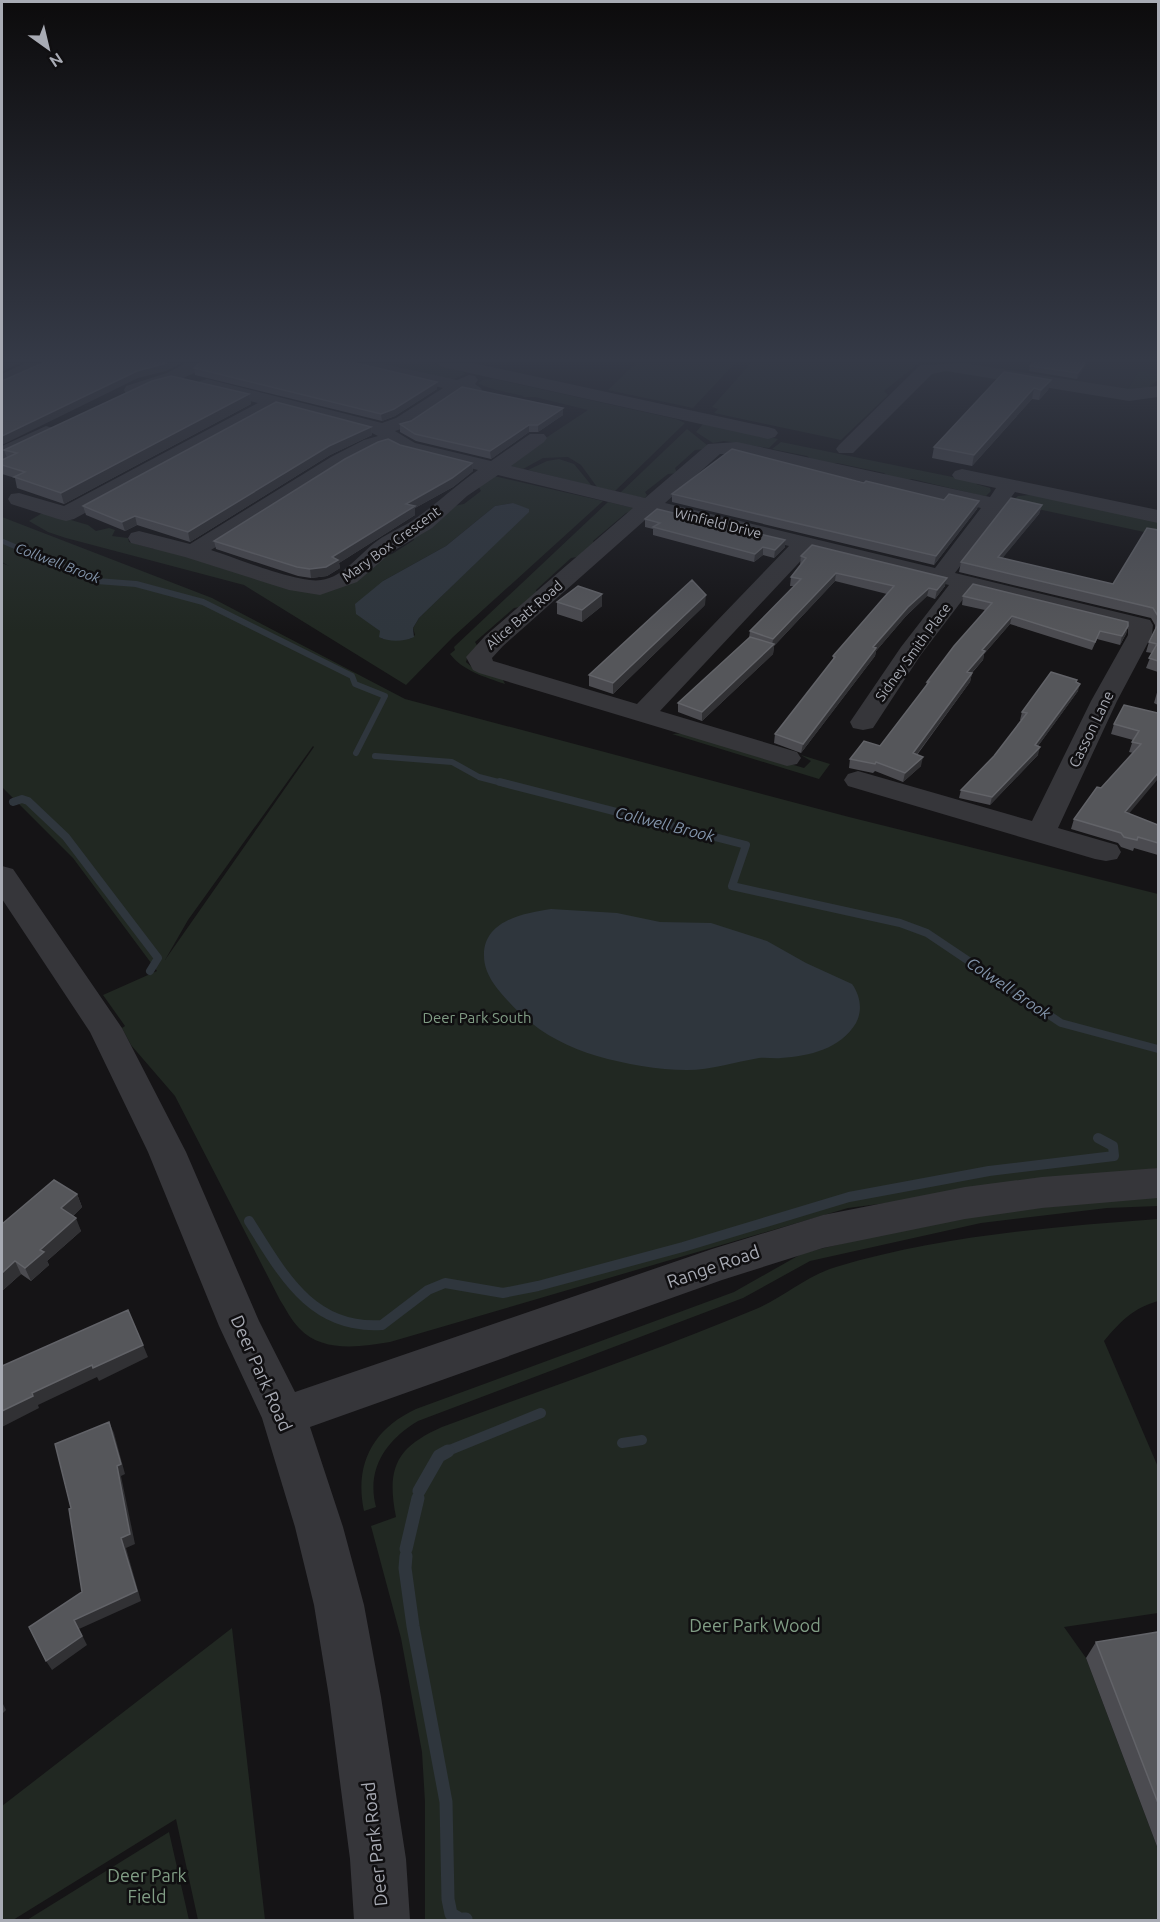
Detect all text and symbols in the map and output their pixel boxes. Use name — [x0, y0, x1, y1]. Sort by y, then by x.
north arrow — [18, 18, 78, 78]
text: N — [46, 50, 66, 71]
street label: Mary Box Crescent — [339, 503, 444, 585]
street label: Winfield Drive — [673, 504, 763, 542]
water label: Collwell Brook — [14, 540, 103, 587]
street label: Alice Batt Road — [482, 577, 566, 653]
street label: Sidney Smith Place — [872, 600, 954, 704]
street label: Casson Lane — [1065, 688, 1117, 770]
water label: Collwell Brook — [613, 803, 717, 845]
water label: Colwell Brook — [964, 953, 1055, 1023]
park label: Deer Park South — [422, 1009, 532, 1026]
street label: Range Road — [664, 1241, 762, 1291]
street label: Deer Park Road — [227, 1312, 297, 1434]
park label: Deer Park Wood — [689, 1615, 821, 1635]
street label: Deer Park Road — [358, 1781, 390, 1907]
park label: Deer Park Field — [107, 1865, 187, 1906]

